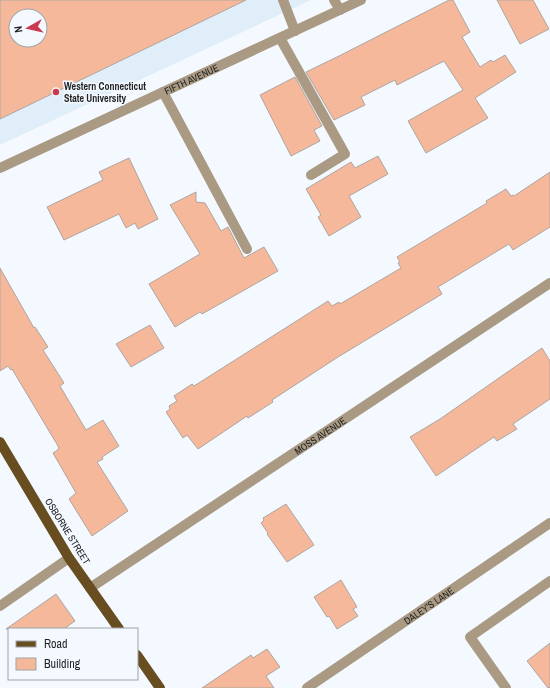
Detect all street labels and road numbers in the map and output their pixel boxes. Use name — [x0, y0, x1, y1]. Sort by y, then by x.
street label: FIFTH AVENUE — [162, 61, 221, 98]
street label: MOSS AVENUE — [292, 414, 349, 458]
street label: OSBORNE STREET — [42, 496, 93, 567]
street label: DALEY'S LANE — [401, 584, 456, 627]

